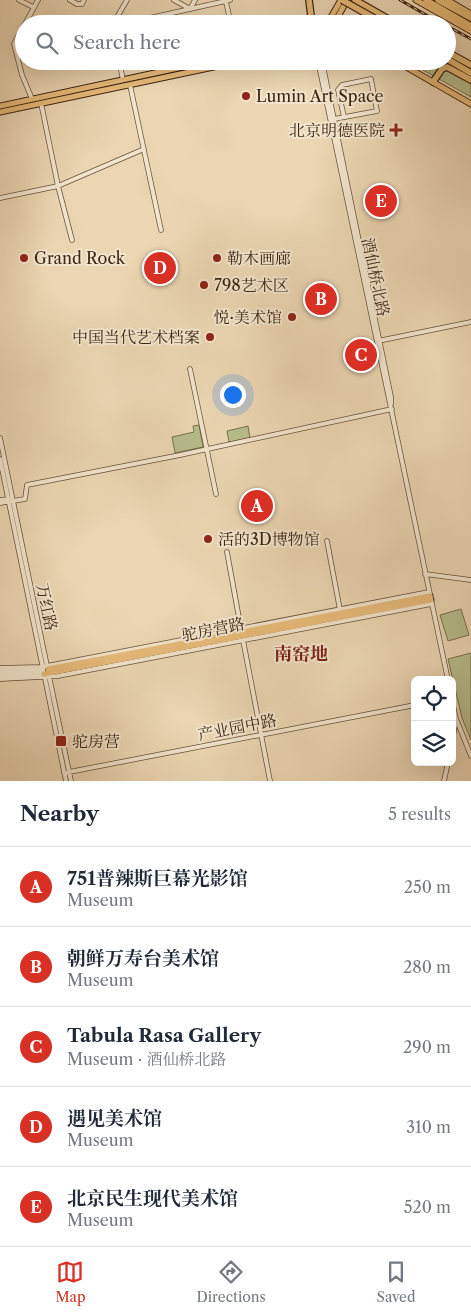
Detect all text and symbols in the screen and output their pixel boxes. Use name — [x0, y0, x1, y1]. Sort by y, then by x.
search box — [15, 15, 456, 70]
icon: search — [33, 29, 61, 57]
text: Search here — [73, 31, 181, 54]
place label: Lumin Art Space — [256, 86, 383, 106]
marker: Lumin Art Space — [240, 90, 252, 102]
place label: 北京明德医院 — [289, 120, 385, 140]
marker: 北京明德医院 — [389, 123, 403, 137]
pin: E — [365, 182, 397, 220]
street label: 酒仙桥北路 — [358, 236, 394, 318]
place label: Grand Rock — [34, 248, 126, 268]
place label: 勒木画廊 — [227, 248, 291, 268]
pin: D — [144, 249, 176, 287]
marker: Grand Rock — [18, 252, 30, 264]
marker: 勒木画廊 — [211, 252, 223, 264]
place label: 798艺术区 — [214, 275, 289, 295]
marker: 798艺术区 — [198, 279, 210, 291]
pin: B — [305, 280, 337, 318]
place label: 悦·美术馆 — [214, 307, 282, 327]
marker: 悦·美术馆 — [286, 311, 298, 323]
place label: 中国当代艺术档案 — [72, 327, 200, 347]
marker: 中国当代艺术档案 — [204, 331, 216, 343]
pin: C — [345, 336, 377, 374]
your location — [220, 382, 246, 408]
pin: A — [241, 487, 273, 525]
place label: 活的3D博物馆 — [218, 529, 320, 549]
marker: 活的3D博物馆 — [202, 533, 214, 545]
street label: 万红路 — [32, 581, 62, 633]
street label: 驼房营路 — [180, 613, 246, 645]
district label: 南窑地 — [274, 643, 328, 665]
map controls — [411, 676, 456, 766]
button: locate — [411, 676, 456, 721]
street label: 产业园中路 — [196, 710, 278, 744]
button: layers — [411, 721, 456, 766]
place label: 驼房营 — [72, 731, 120, 751]
marker: 驼房营 — [54, 734, 68, 748]
text: Nearby — [20, 801, 99, 826]
text: 5 results — [388, 804, 451, 824]
text: 751普辣斯巨幕光影馆 — [67, 867, 248, 890]
text: A — [30, 877, 42, 897]
text: 250 m — [404, 877, 451, 897]
text: Museum — [67, 890, 133, 910]
text: 朝鲜万寿台美术馆 — [67, 947, 219, 970]
text: B — [30, 957, 42, 977]
text: 280 m — [403, 957, 451, 977]
text: Museum — [67, 970, 133, 990]
text: Tabula Rasa Gallery — [67, 1024, 261, 1047]
text: C — [30, 1037, 42, 1057]
text: 290 m — [403, 1037, 451, 1057]
text: Museum · 酒仙桥北路 — [67, 1049, 226, 1069]
text: 遇见美术馆 — [67, 1107, 162, 1130]
text: D — [29, 1117, 43, 1137]
text: 310 m — [406, 1117, 451, 1137]
text: Museum — [67, 1130, 133, 1150]
text: 北京民生现代美术馆 — [67, 1187, 238, 1210]
text: E — [30, 1197, 42, 1217]
text: 520 m — [404, 1197, 451, 1217]
text: Museum — [67, 1210, 133, 1230]
tab: Map — [55, 1258, 86, 1306]
tab: Directions — [196, 1258, 266, 1306]
tab: Saved — [377, 1258, 415, 1306]

